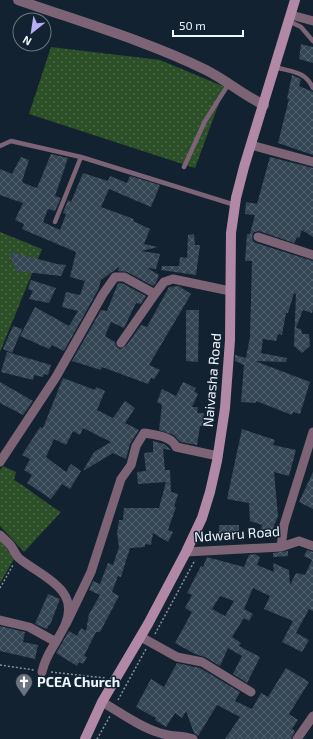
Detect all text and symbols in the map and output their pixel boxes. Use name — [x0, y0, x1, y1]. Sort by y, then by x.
north arrow — [12, 12, 52, 52]
scale bar — [173, 12, 243, 38]
text: 50 m — [179, 18, 206, 32]
text: N — [20, 33, 33, 49]
street label: Naivasha Road — [199, 332, 224, 428]
street label: Ndwaru Road — [193, 522, 280, 545]
church icon: PCEA Church — [14, 672, 34, 697]
place label: PCEA Church — [37, 673, 120, 690]

